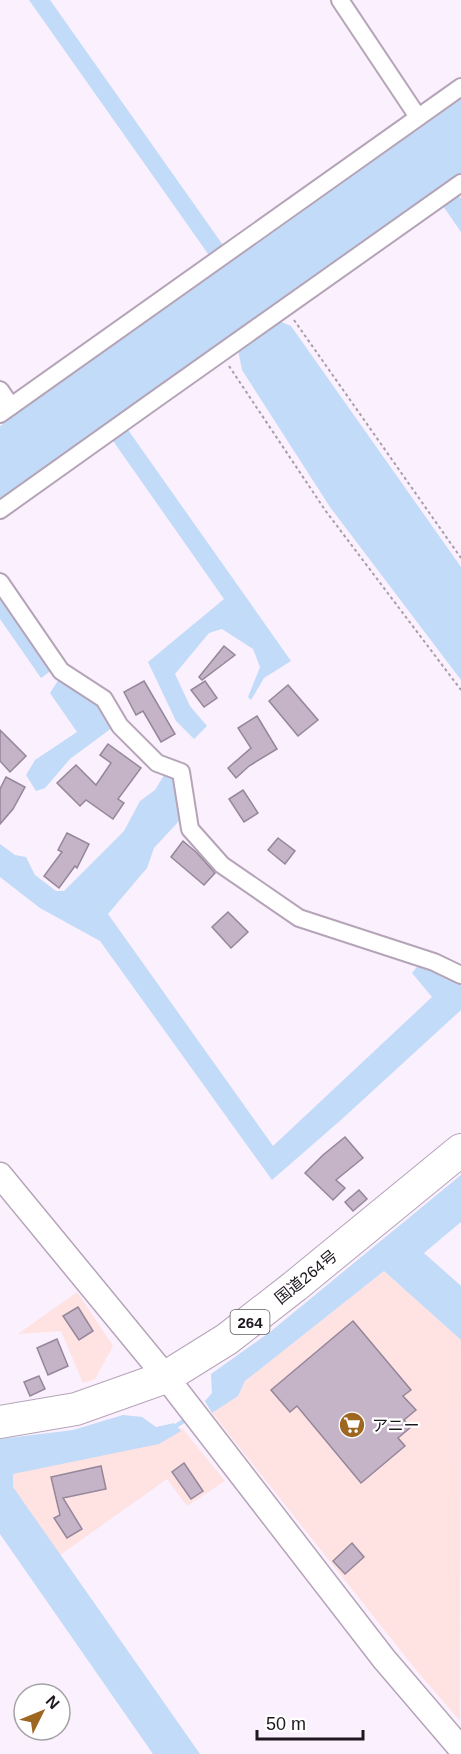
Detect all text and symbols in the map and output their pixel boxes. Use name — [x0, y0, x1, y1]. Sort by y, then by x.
street label: 国道264号 — [272, 1247, 340, 1307]
road number: 264 — [230, 1310, 270, 1334]
supermarket icon: アニー — [337, 1410, 367, 1440]
place label: アニー — [372, 1417, 420, 1434]
north arrow — [12, 1682, 72, 1742]
text: N — [42, 1692, 63, 1712]
scale bar — [257, 1703, 364, 1741]
text: 50 m — [266, 1714, 306, 1734]

